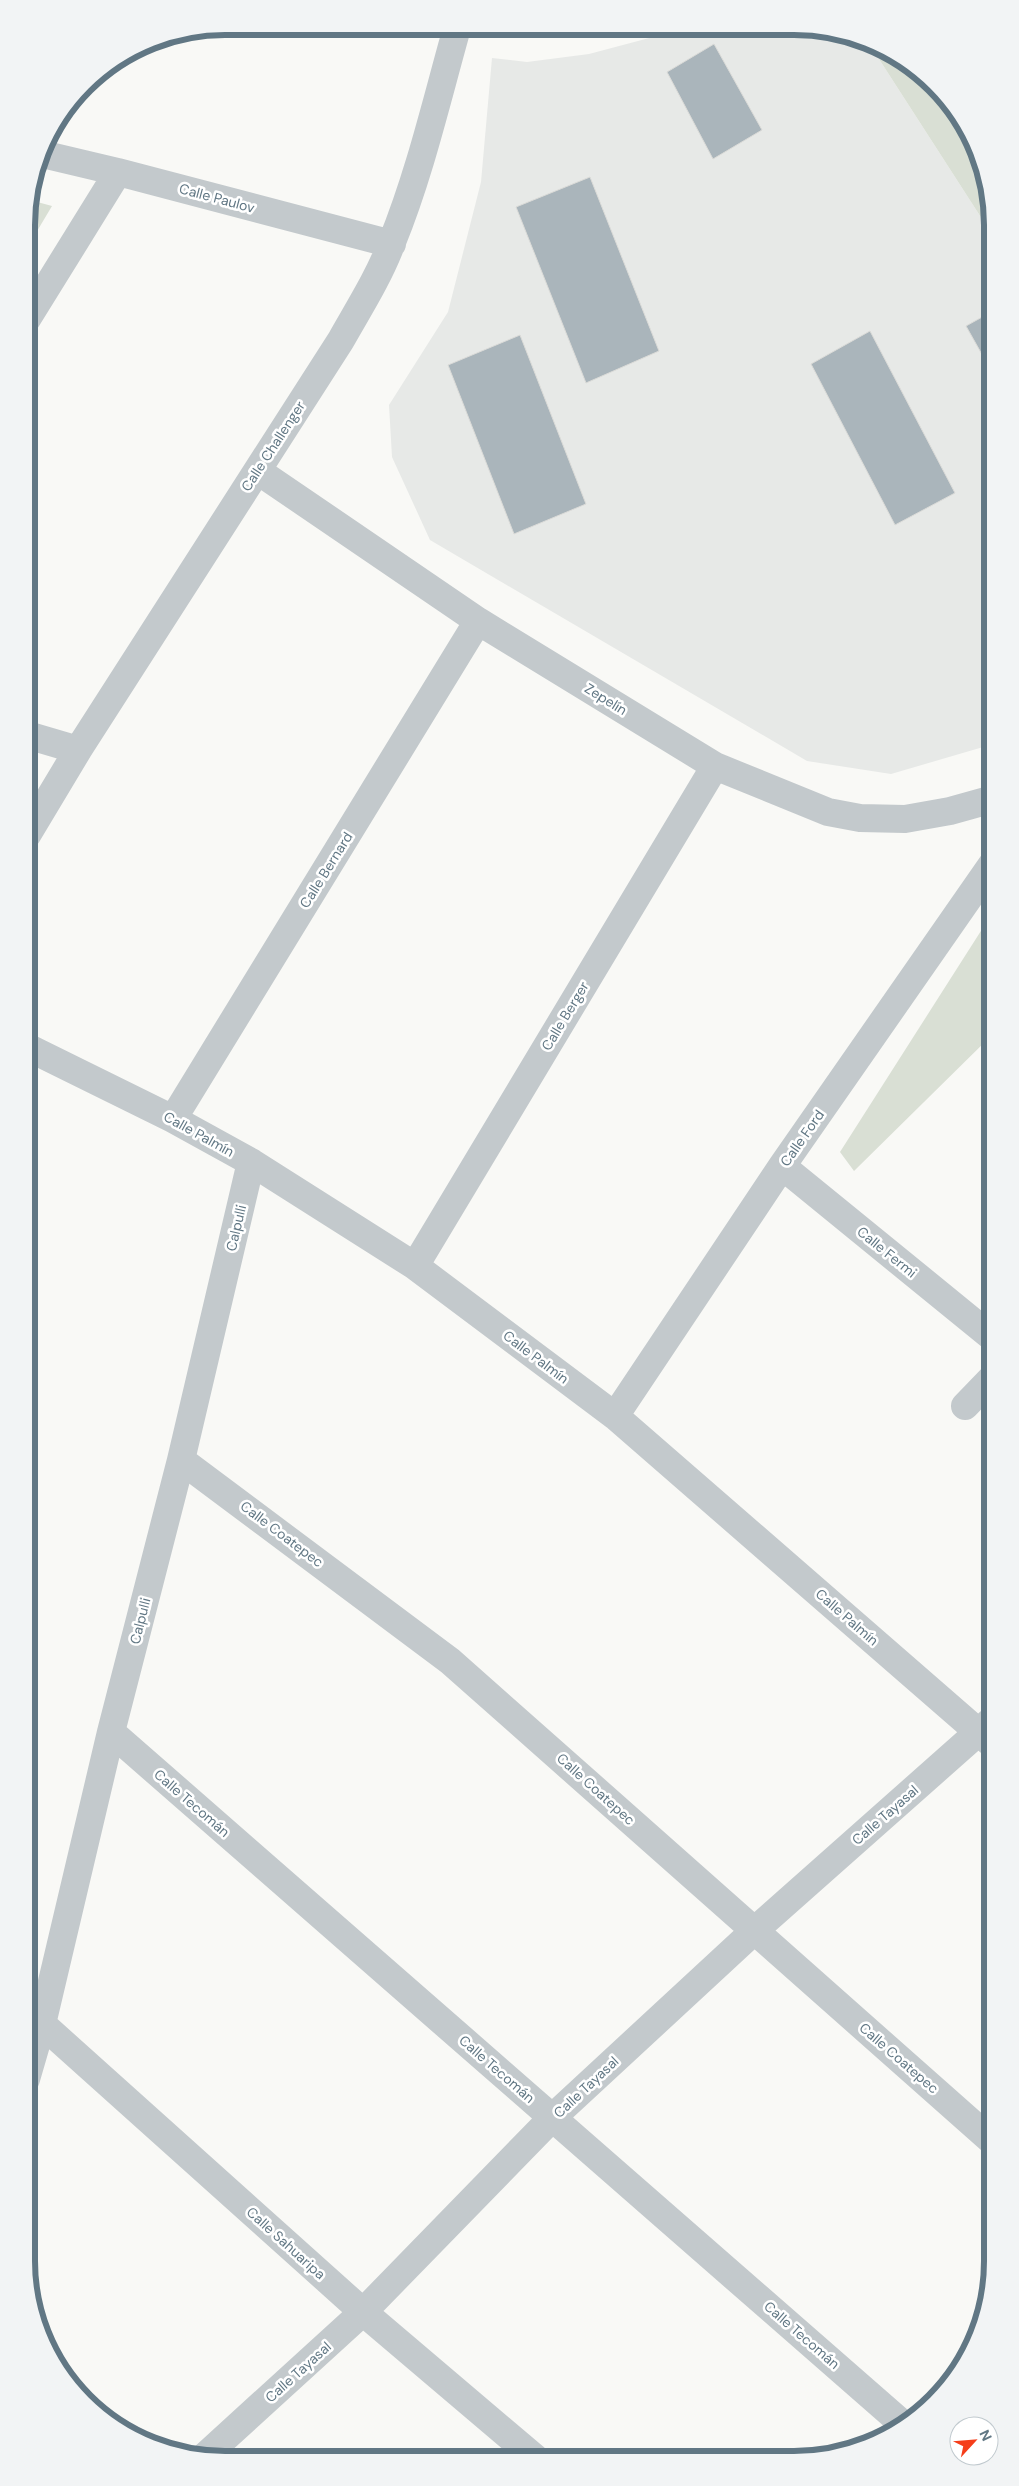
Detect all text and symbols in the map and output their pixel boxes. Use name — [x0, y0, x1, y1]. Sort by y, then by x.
street label: Calle Paulov — [177, 179, 257, 217]
street label: Calle Challenger — [237, 397, 309, 495]
street label: Zepelín — [582, 679, 630, 719]
street label: Calle Bernard — [295, 829, 357, 911]
street label: Calle Berger — [537, 978, 593, 1054]
street label: Calle Ford — [776, 1106, 828, 1170]
street label: Calle Palmín — [161, 1107, 237, 1161]
street label: Calpulli — [222, 1203, 250, 1253]
street label: Calle Fermi — [853, 1222, 921, 1282]
street label: Calle Palmín — [500, 1326, 572, 1388]
street label: Calle Coatepec — [237, 1497, 327, 1571]
street label: Calle Palmín — [812, 1585, 882, 1649]
street label: Calpulli — [126, 1596, 154, 1646]
street label: Calle Coatepec — [553, 1749, 639, 1829]
street label: Calle Tecomán — [150, 1765, 234, 1841]
street label: Calle Tayasal — [848, 1781, 922, 1849]
street label: Calle Coatepec — [856, 2019, 942, 2097]
street label: Calle Tecomán — [455, 2031, 539, 2107]
street label: Calle Tayasal — [550, 2052, 622, 2122]
street label: Calle Sahuaripa — [243, 2203, 329, 2283]
street label: Calle Tecomán — [760, 2297, 844, 2373]
street label: Calle Tayasal — [261, 2338, 335, 2406]
north arrow — [949, 2416, 999, 2466]
text: N — [975, 2427, 996, 2444]

